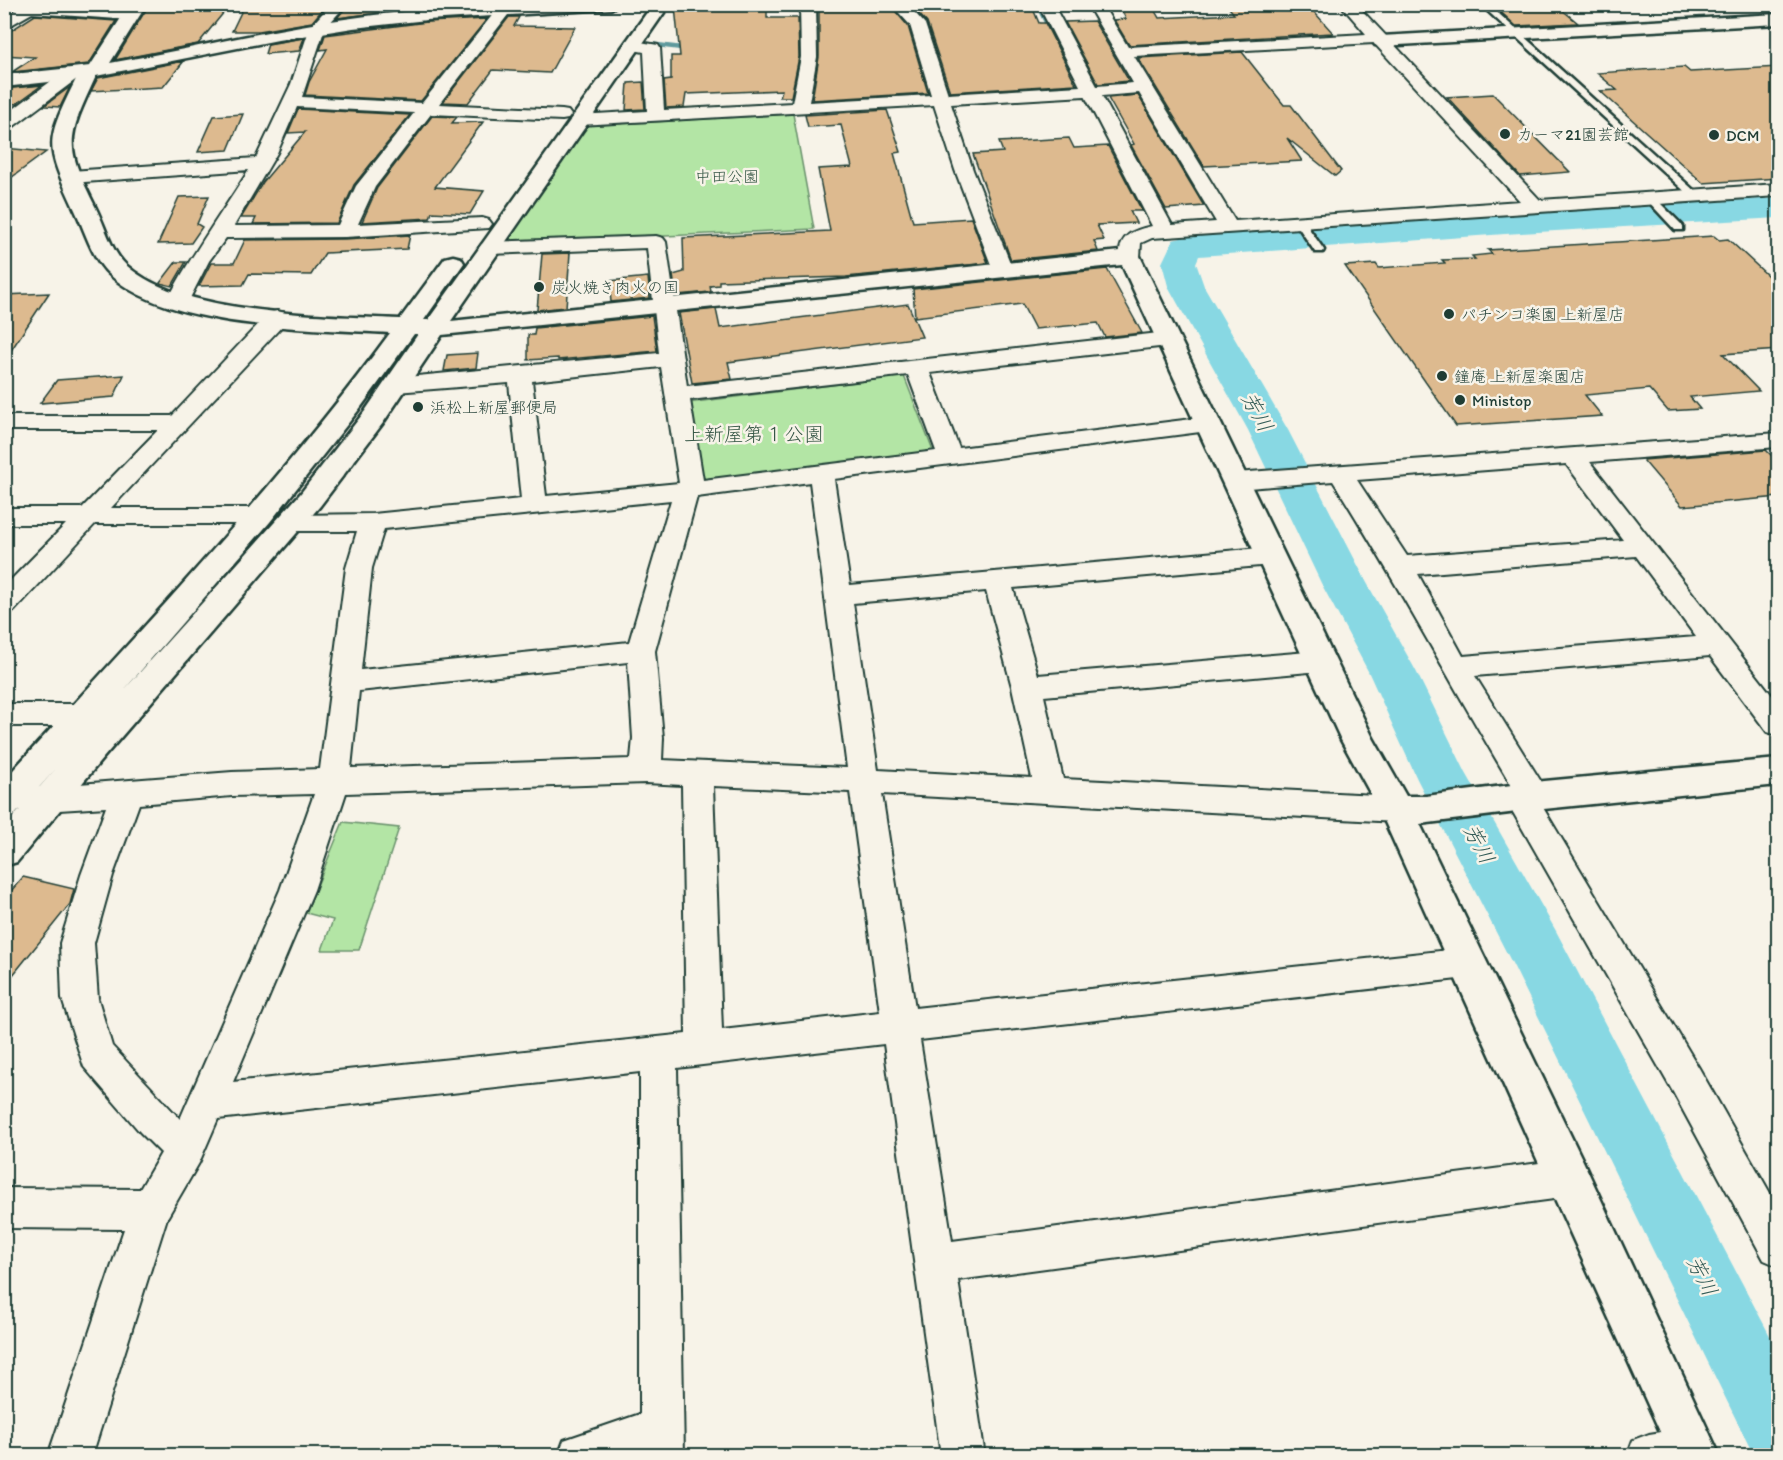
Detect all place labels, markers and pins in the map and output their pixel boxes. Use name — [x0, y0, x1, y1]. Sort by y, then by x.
place label: カーマ21園芸館 — [1517, 125, 1629, 144]
place label: DCM — [1726, 126, 1759, 145]
marker: カーマ21園芸館 — [1498, 127, 1512, 141]
marker: DCM — [1707, 128, 1721, 142]
place label: 炭火焼き肉火の国 — [551, 278, 679, 297]
marker: 炭火焼き肉火の国 — [532, 280, 546, 294]
place label: パチンコ楽園 上新屋店 — [1461, 305, 1625, 324]
marker: パチンコ楽園 上新屋店 — [1442, 307, 1456, 321]
place label: 鐘庵 上新屋楽園店 — [1454, 367, 1586, 386]
marker: 鐘庵 上新屋楽園店 — [1435, 369, 1449, 383]
place label: Ministop — [1472, 391, 1532, 410]
marker: Ministop — [1453, 393, 1467, 407]
place label: 浜松上新屋郵便局 — [430, 398, 558, 417]
marker: 浜松上新屋郵便局 — [411, 400, 425, 414]

